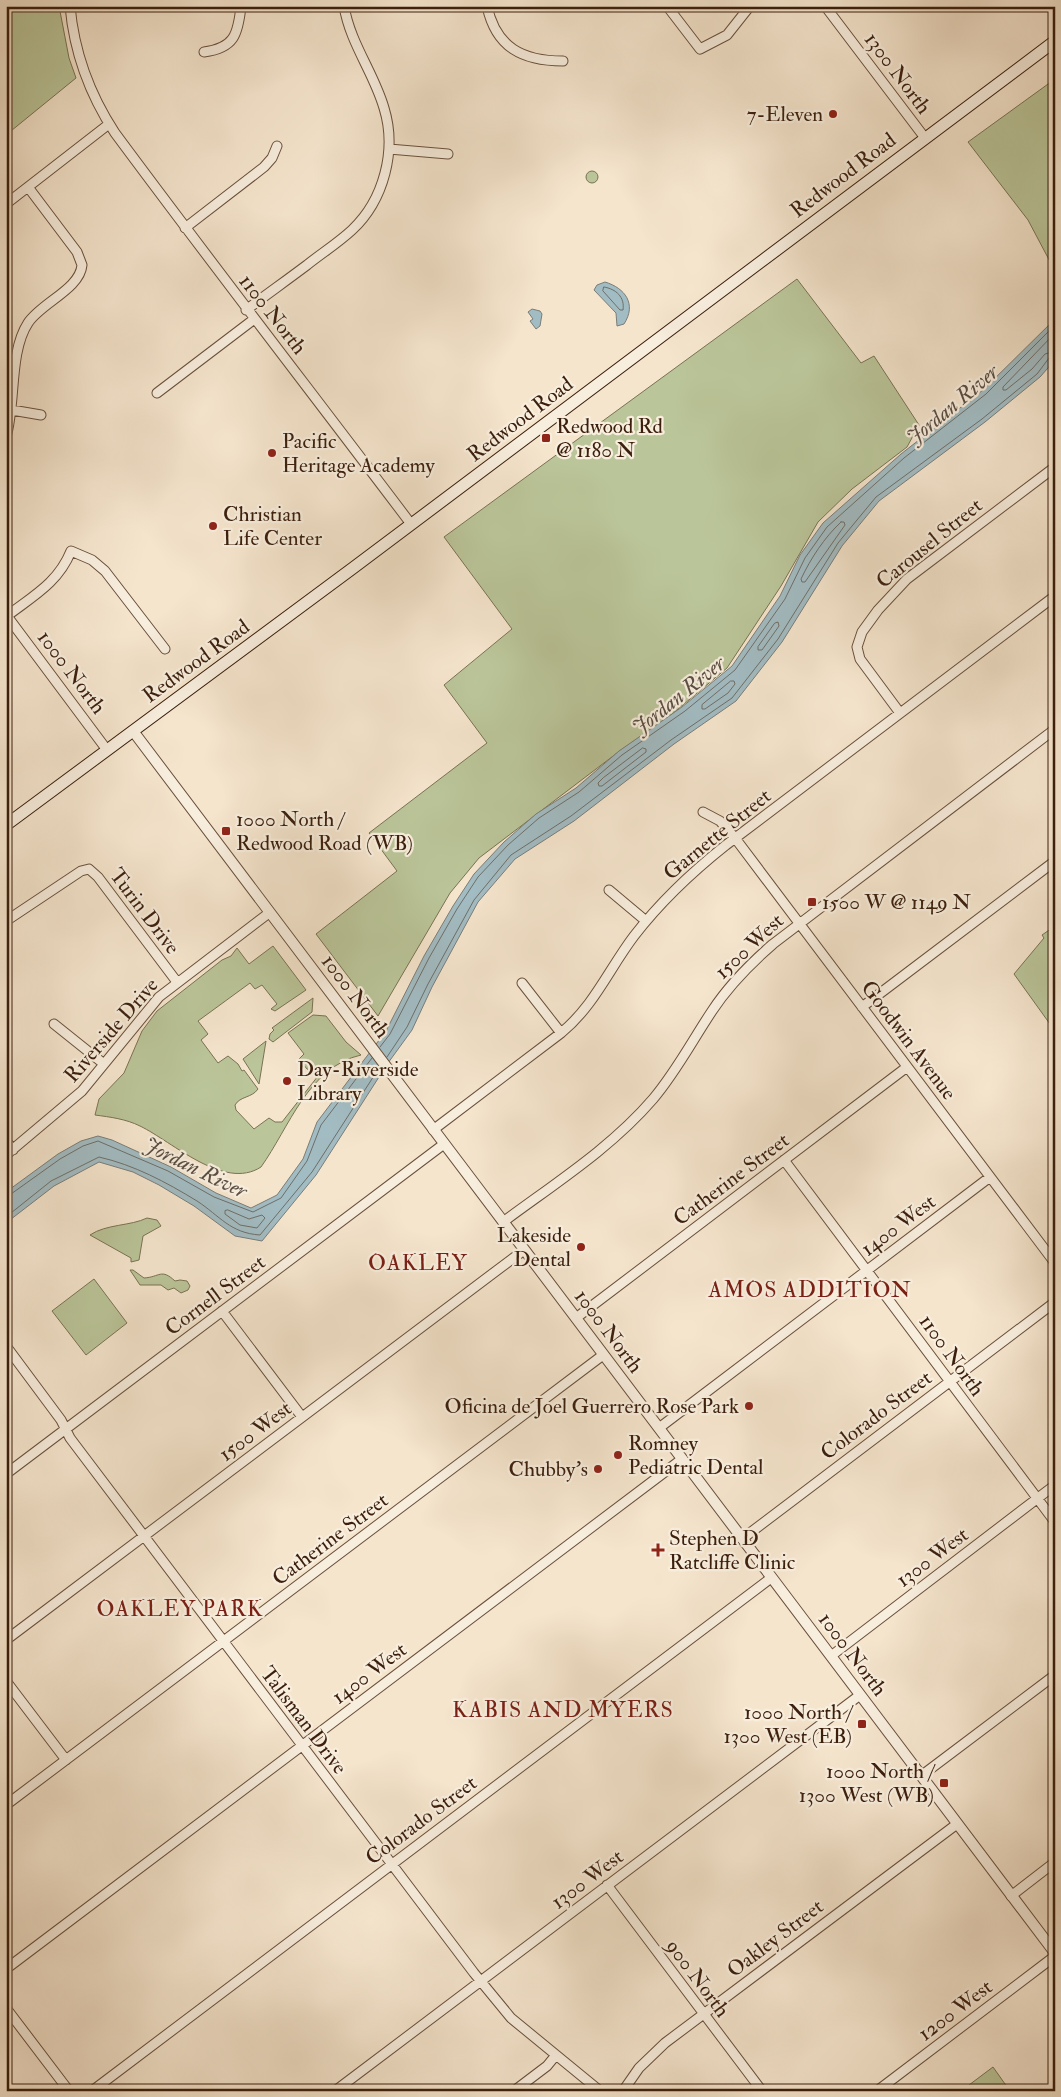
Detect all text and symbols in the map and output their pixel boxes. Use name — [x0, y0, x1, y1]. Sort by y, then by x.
street label: 1300 North — [858, 27, 937, 120]
place label: 7-Eleven — [747, 101, 823, 128]
marker: 7-Eleven — [827, 108, 839, 120]
street label: Redwood Road — [785, 126, 902, 224]
street label: 1100 North — [233, 269, 312, 360]
water label: Jordan River — [901, 357, 1006, 451]
street label: Redwood Road — [462, 370, 579, 468]
place label: Redwood Rd @ 1180 N — [556, 413, 664, 464]
place label: Pacific Heritage Academy — [282, 428, 436, 479]
marker: Redwood Rd @ 1180 N — [540, 432, 552, 444]
marker: Pacific Heritage Academy — [266, 447, 278, 459]
street label: Carousel Street — [871, 492, 988, 594]
place label: Christian Life Center — [223, 501, 322, 552]
marker: Christian Life Center — [207, 520, 219, 532]
street label: Redwood Road — [138, 613, 256, 709]
street label: 1000 North — [31, 625, 112, 720]
water label: Jordan River — [626, 649, 732, 742]
street label: Garnette Street — [658, 783, 777, 886]
place label: 1000 North / Redwood Road (WB) — [236, 806, 413, 857]
marker: 1000 North / Redwood Road (WB) — [220, 825, 232, 837]
street label: Turin Drive — [103, 863, 186, 960]
place label: 1500 W @ 1149 N — [822, 889, 971, 916]
marker: 1500 W @ 1149 N — [806, 896, 818, 908]
street label: 1500 West — [709, 907, 790, 985]
street label: 1000 North — [315, 949, 396, 1044]
street label: Riverside Drive — [58, 972, 164, 1088]
street label: Goodwin Avenue — [855, 975, 962, 1106]
place label: Day-Riverside Library — [297, 1056, 419, 1107]
marker: Day-Riverside Library — [281, 1075, 293, 1087]
street label: Catherine Street — [668, 1127, 795, 1232]
water label: Jordan River — [139, 1131, 253, 1206]
street label: 1400 West — [855, 1188, 941, 1262]
place label: Lakeside Dental — [497, 1222, 572, 1273]
marker: Lakeside Dental — [575, 1241, 587, 1253]
street label: Cornell Street — [160, 1249, 271, 1342]
district label: OAKLEY — [368, 1249, 468, 1277]
district label: AMOS ADDITION — [707, 1276, 912, 1304]
street label: 1000 North — [568, 1284, 649, 1379]
street label: 1100 North — [913, 1309, 990, 1402]
street label: Colorado Street — [815, 1365, 938, 1466]
place label: Oficina de Joel Guerrero Rose Park — [445, 1393, 739, 1420]
street label: 1500 West — [213, 1395, 297, 1468]
marker: Oficina de Joel Guerrero Rose Park — [743, 1400, 755, 1412]
place label: Romney Pediatric Dental — [628, 1430, 764, 1481]
marker: Romney Pediatric Dental — [612, 1449, 624, 1461]
place label: Chubby's — [509, 1456, 588, 1483]
marker: Chubby's — [592, 1463, 604, 1475]
street label: Catherine Street — [267, 1487, 394, 1592]
street label: 1300 West — [891, 1521, 974, 1593]
place label: Stephen D Ratcliffe Clinic — [669, 1525, 796, 1576]
marker: Stephen D Ratcliffe Clinic — [651, 1543, 665, 1557]
district label: OAKLEY PARK — [97, 1595, 263, 1623]
street label: 1000 North — [812, 1607, 893, 1702]
street label: 1400 West — [326, 1636, 412, 1710]
street label: Talisman Drive — [254, 1661, 353, 1780]
district label: KABIS AND MYERS — [452, 1696, 674, 1724]
place label: 1000 North / 1300 West (EB) — [723, 1699, 855, 1750]
marker: 1000 North / 1300 West (EB) — [856, 1718, 868, 1730]
place label: 1000 North / 1300 West (WB) — [799, 1758, 937, 1809]
street label: Colorado Street — [360, 1770, 483, 1871]
marker: 1000 North / 1300 West (WB) — [938, 1777, 950, 1789]
street label: 1300 West — [546, 1843, 629, 1915]
street label: Oakley Street — [722, 1893, 829, 1984]
street label: 900 North — [658, 1932, 736, 2023]
street label: 1200 West — [913, 1974, 998, 2047]

